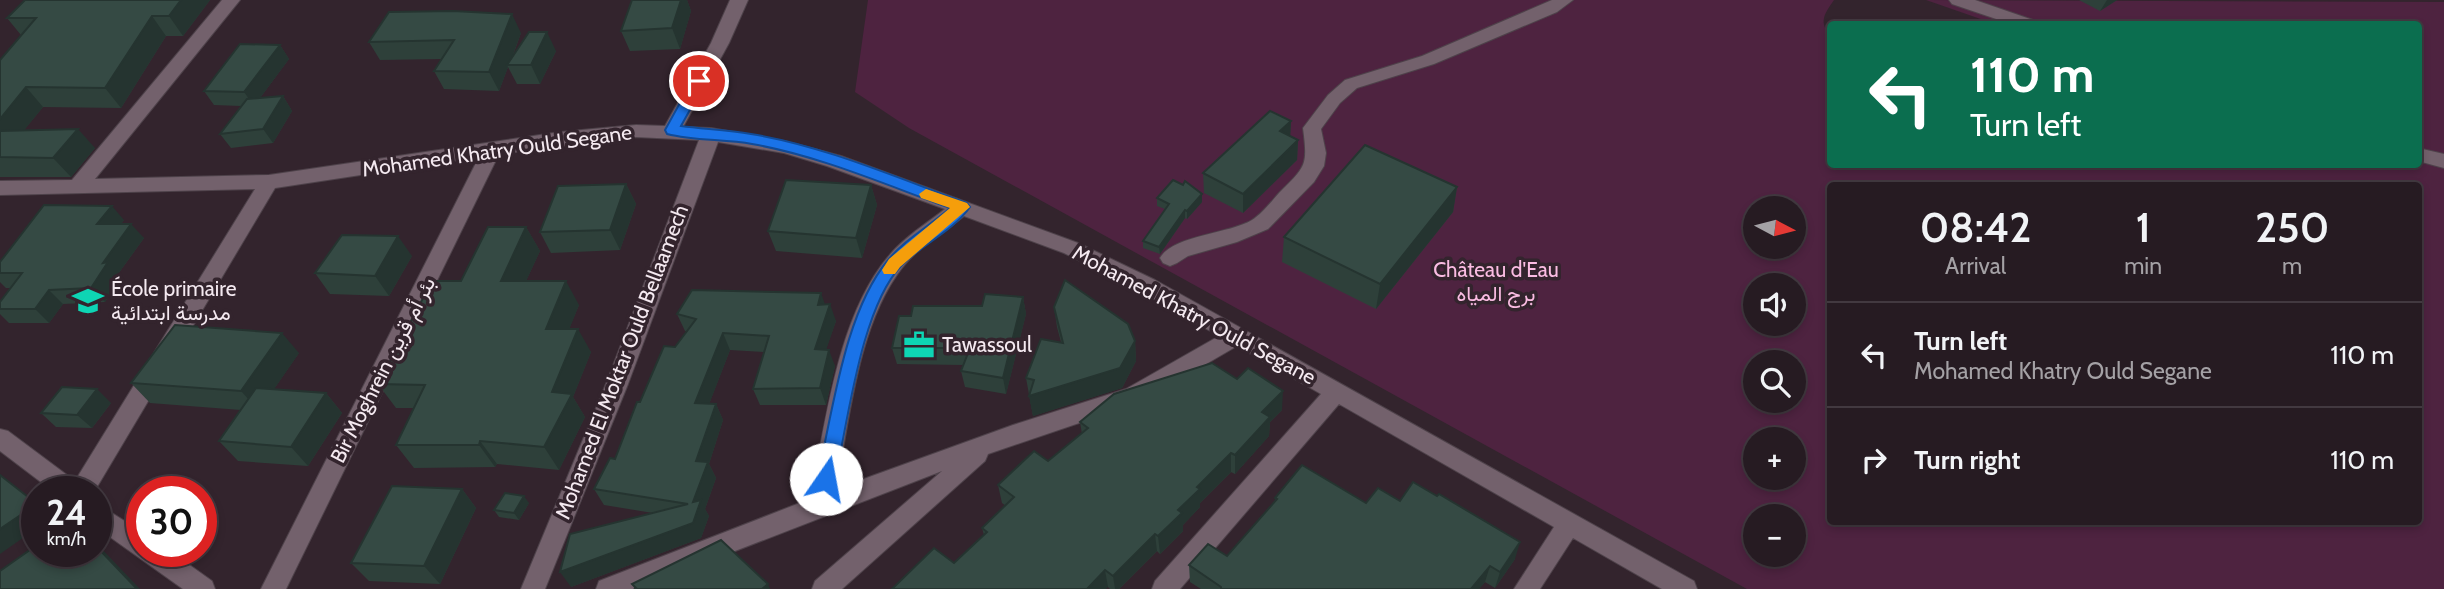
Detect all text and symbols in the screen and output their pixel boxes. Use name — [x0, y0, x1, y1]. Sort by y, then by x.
text: 110 m — [1970, 45, 2094, 104]
icon: left — [1855, 49, 1946, 140]
pin — [669, 51, 729, 111]
icon: arrive — [680, 62, 718, 100]
text: Turn left — [1970, 105, 2081, 144]
street label: Mohamed Khatry Ould Segane — [361, 119, 634, 182]
north arrow — [1743, 196, 1806, 259]
map controls — [1743, 196, 1806, 567]
street label: Mohamed El Moktar Ould Bellaamech — [550, 201, 693, 523]
text: 08:42 — [1920, 201, 2031, 253]
text: 1 — [2136, 201, 2151, 253]
text: 250 — [2255, 201, 2329, 253]
street label: Mohamed Khatry Ould Segane — [1068, 240, 1320, 390]
text: Arrival — [1945, 252, 2006, 280]
text: min — [2124, 252, 2162, 280]
text: m — [2282, 252, 2302, 280]
park label: Château d'Eau برج المياه — [1433, 257, 1559, 308]
street label: Bir Moghrein بئر أم قرين — [325, 273, 442, 468]
button: sound — [1743, 273, 1806, 336]
place label: École primaire مدرسة ابتدائية — [111, 276, 237, 326]
school or university icon: École primaire مدرسة ابتدائية — [71, 284, 105, 318]
text: Turn left — [1914, 325, 2007, 357]
office icon: Tawassoul — [902, 328, 936, 362]
place label: Tawassoul — [942, 332, 1032, 357]
icon: left — [1855, 336, 1893, 374]
text: 110 m — [2330, 339, 2394, 371]
button: search — [1743, 350, 1806, 413]
text: Mohamed Khatry Ould Segane — [1914, 357, 2212, 385]
button: + — [1743, 427, 1806, 490]
icon: right — [1855, 441, 1893, 479]
position arrow — [789, 442, 863, 516]
text: Turn right — [1914, 444, 2020, 476]
text: 110 m — [2330, 444, 2394, 476]
speed limit sign: 30 — [126, 476, 217, 567]
text: 24 — [46, 491, 87, 534]
button: − — [1743, 504, 1806, 567]
text: km/h — [47, 528, 86, 550]

